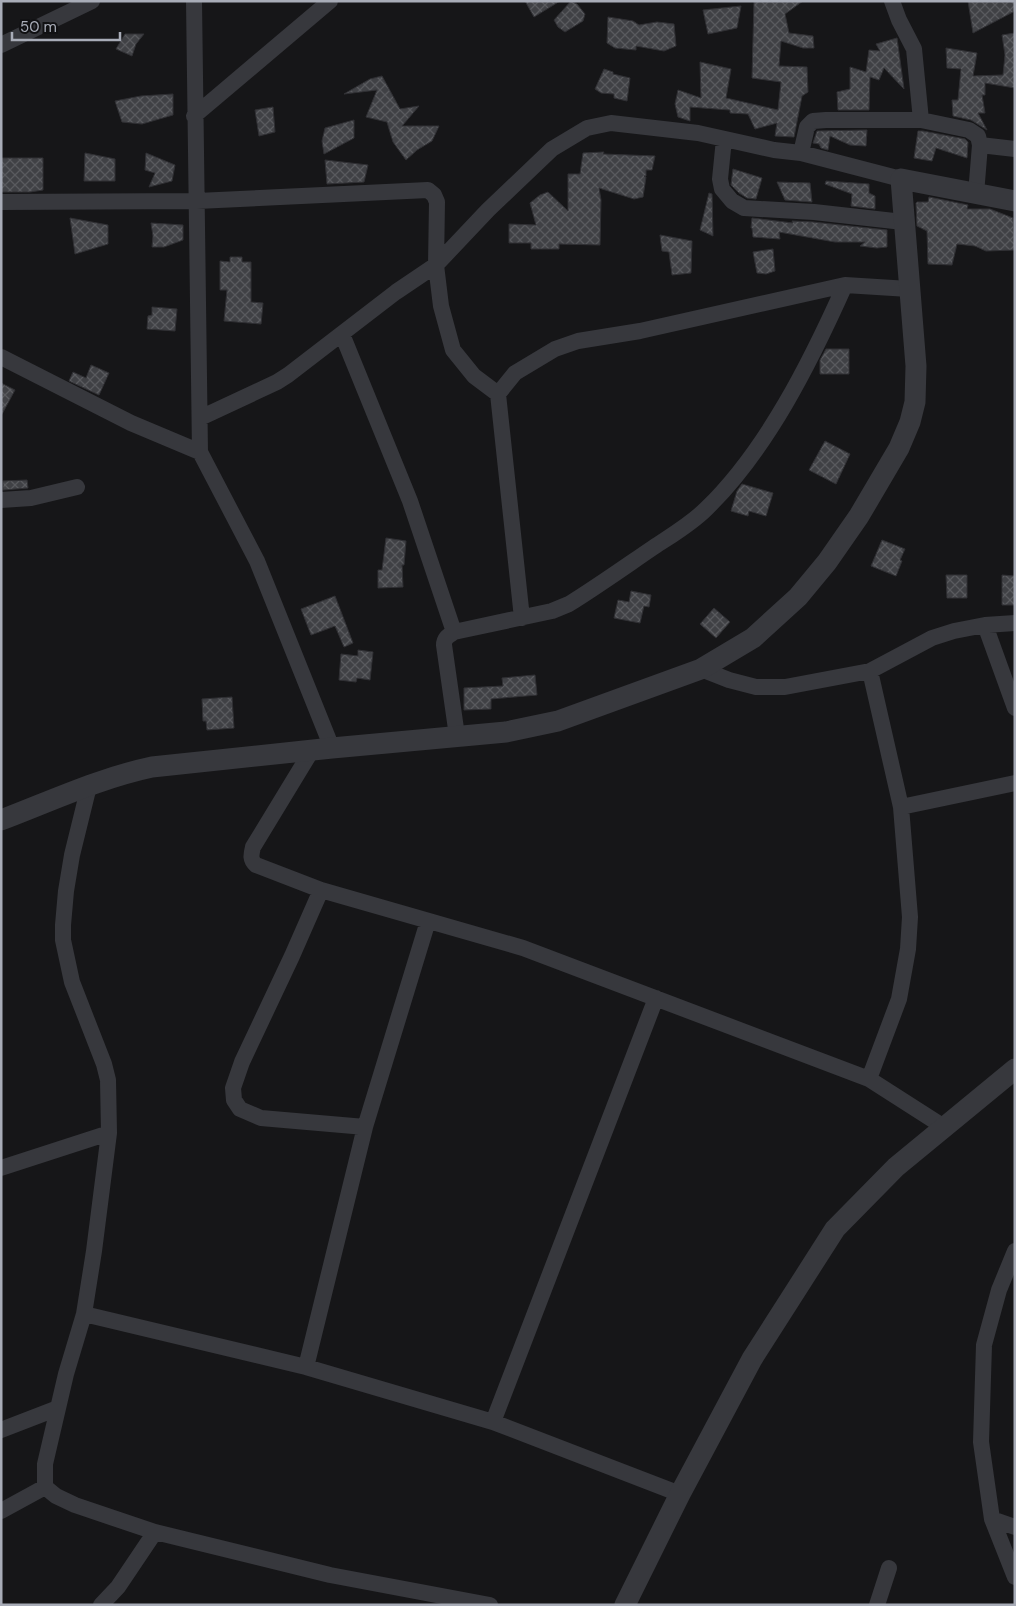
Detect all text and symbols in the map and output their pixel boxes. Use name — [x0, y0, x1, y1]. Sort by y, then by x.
scale bar — [12, 10, 120, 42]
text: 50 m — [20, 17, 57, 37]

